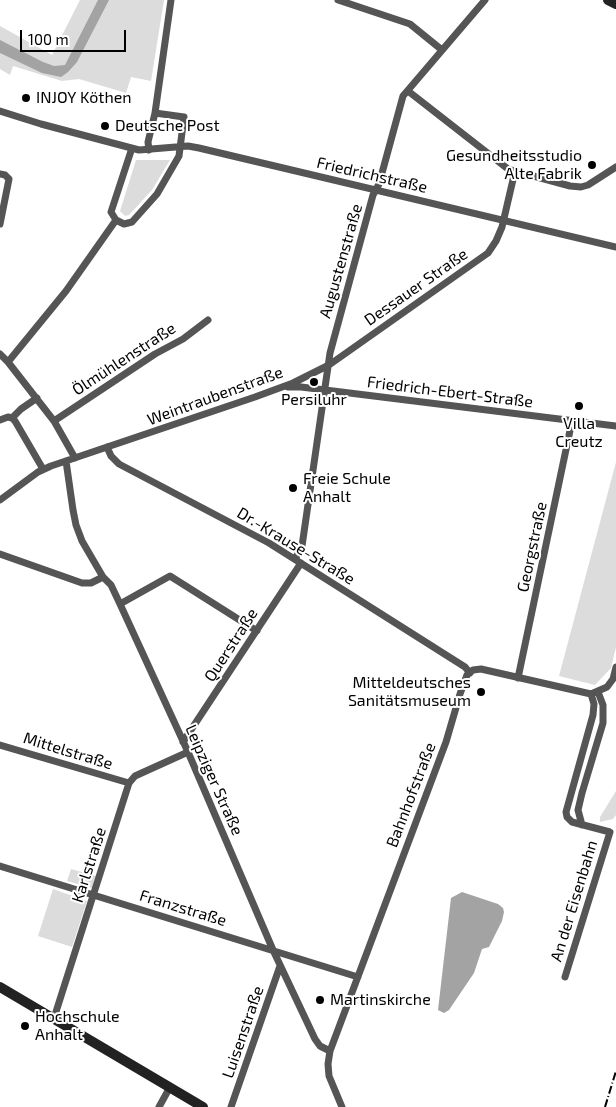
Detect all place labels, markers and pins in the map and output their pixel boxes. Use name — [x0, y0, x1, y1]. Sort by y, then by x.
place label: INJOY Köthen — [36, 88, 132, 108]
marker: INJOY Köthen — [20, 92, 32, 104]
place label: Deutsche Post — [115, 116, 219, 136]
marker: Deutsche Post — [99, 120, 111, 132]
place label: Gesundheitsstudio Alte Fabrik — [446, 146, 582, 184]
marker: Gesundheitsstudio Alte Fabrik — [586, 159, 598, 171]
marker: Persiluhr — [308, 376, 320, 388]
place label: Persiluhr — [281, 390, 347, 410]
marker: Villa Creutz — [573, 400, 585, 412]
place label: Villa Creutz — [555, 414, 603, 452]
place label: Freie Schule Anhalt — [303, 469, 391, 507]
marker: Freie Schule Anhalt — [287, 482, 299, 494]
place label: Mitteldeutsches Sanitätsmuseum — [348, 673, 471, 711]
marker: Mitteldeutsches Sanitätsmuseum — [475, 686, 487, 698]
place label: Martinskirche — [330, 990, 431, 1010]
marker: Martinskirche — [314, 994, 326, 1006]
place label: Hochschule Anhalt — [35, 1007, 120, 1045]
marker: Hochschule Anhalt — [19, 1020, 31, 1032]

